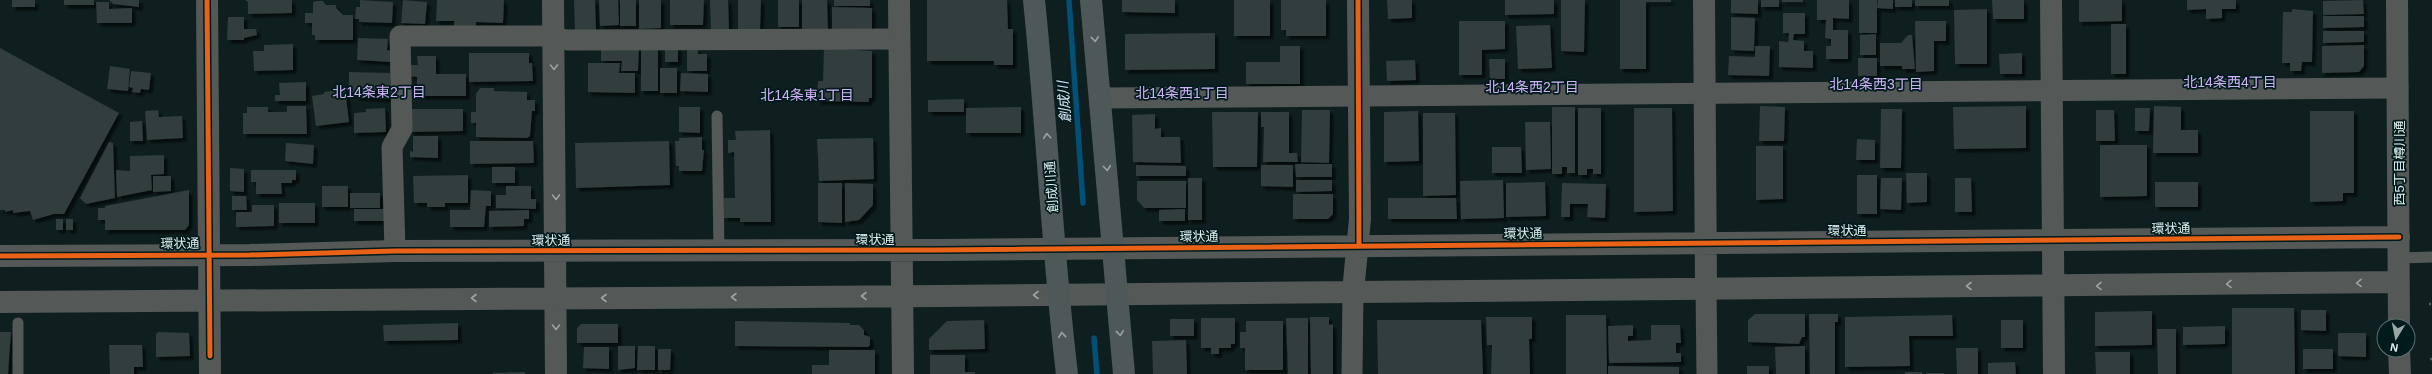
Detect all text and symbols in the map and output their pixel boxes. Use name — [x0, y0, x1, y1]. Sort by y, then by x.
one-way arrow — [1091, 36, 1100, 42]
one-way arrow — [550, 64, 558, 70]
district label: 北14条西4丁目 — [2183, 74, 2277, 90]
district label: 北14条西3丁目 — [1829, 76, 1923, 92]
water label: 創成川 — [1054, 78, 1073, 124]
district label: 北14条西2丁目 — [1485, 79, 1579, 95]
district label: 北14条東2丁目 — [332, 84, 426, 100]
district label: 北14条西1丁目 — [1135, 85, 1229, 101]
district label: 北14条東1丁目 — [760, 87, 854, 103]
street label: 西5丁目樽川通 — [2392, 120, 2407, 206]
one-way arrow — [1043, 133, 1052, 139]
street label: 創成川通 — [1042, 160, 1061, 213]
one-way arrow — [1102, 165, 1111, 171]
one-way arrow — [551, 194, 560, 200]
street label: 環状通 — [2151, 221, 2191, 236]
street label: 環状通 — [1827, 223, 1867, 238]
street label: 環状通 — [1503, 226, 1543, 241]
street label: 環状通 — [1179, 229, 1219, 244]
street label: 環状通 — [855, 232, 895, 247]
street label: 環状通 — [531, 233, 571, 248]
street label: 環状通 — [160, 236, 200, 251]
one-way arrow — [2356, 279, 2362, 287]
one-way arrow — [2226, 280, 2232, 288]
one-way arrow — [2096, 281, 2102, 290]
one-way arrow — [1966, 282, 1972, 290]
one-way arrow — [1033, 291, 1039, 299]
one-way arrow — [861, 292, 867, 300]
one-way arrow — [731, 293, 737, 301]
one-way arrow — [471, 294, 477, 302]
one-way arrow — [601, 294, 607, 302]
north arrow — [2376, 318, 2416, 358]
one-way arrow — [552, 324, 560, 330]
one-way arrow — [1116, 330, 1125, 336]
one-way arrow — [1058, 332, 1067, 338]
text: N — [2389, 341, 2399, 354]

